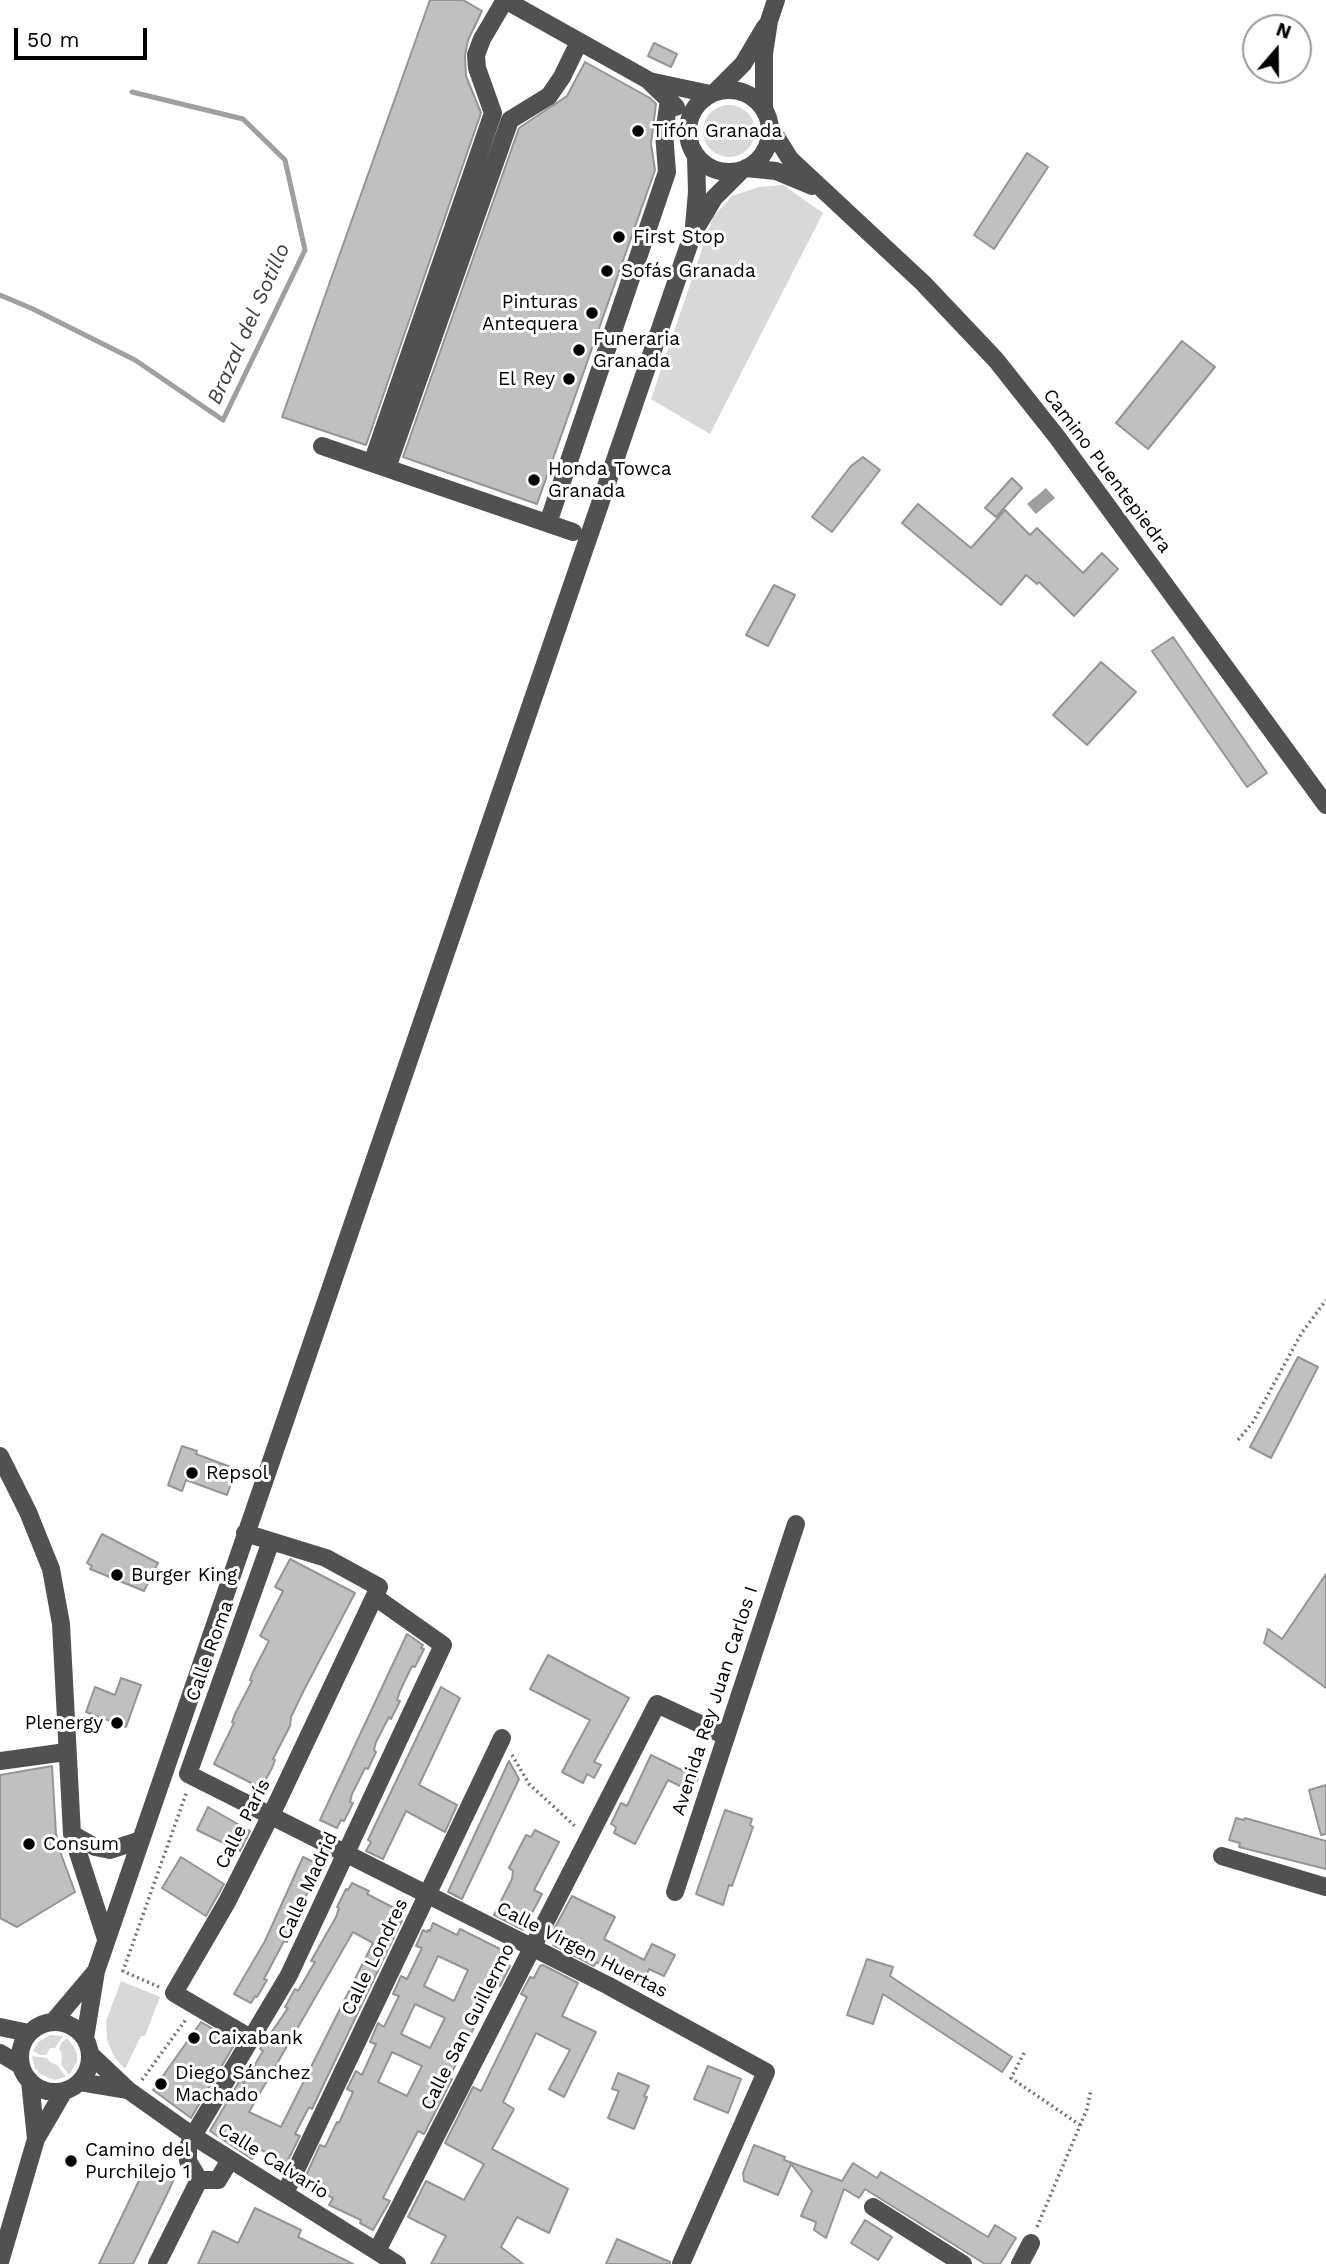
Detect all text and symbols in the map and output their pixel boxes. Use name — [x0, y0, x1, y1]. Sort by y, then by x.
scale bar — [18, 14, 150, 58]
north arrow — [1242, 14, 1312, 84]
text: N — [1273, 17, 1294, 44]
text: 50 m — [27, 27, 79, 52]
place label: Tifón Granada — [652, 120, 782, 142]
marker: Tifón Granada — [630, 123, 646, 139]
place label: First Stop — [633, 226, 725, 248]
marker: First Stop — [611, 229, 627, 245]
water label: Brazal del Sotillo — [202, 240, 296, 408]
place label: Sofás Granada — [621, 260, 756, 282]
marker: Sofás Granada — [599, 263, 615, 279]
place label: Pinturas Antequera — [482, 291, 578, 335]
marker: Pinturas Antequera — [584, 305, 600, 321]
place label: Funeraria Granada — [593, 328, 680, 372]
marker: Funeraria Granada — [571, 342, 587, 358]
place label: El Rey — [498, 368, 555, 390]
marker: El Rey — [561, 371, 577, 387]
street label: Camino Puentepiedra — [1038, 384, 1176, 558]
place label: Honda Towca Granada — [548, 458, 672, 502]
marker: Honda Towca Granada — [526, 472, 542, 488]
place label: Repsol — [206, 1462, 268, 1484]
marker: Repsol — [184, 1465, 200, 1481]
place label: Burger King — [131, 1564, 237, 1586]
marker: Burger King — [109, 1567, 125, 1583]
street label: Avenida Rey Juan Carlos I — [667, 1583, 763, 1819]
street label: Calle Roma — [181, 1598, 239, 1704]
place label: Plenergy — [25, 1712, 103, 1734]
marker: Plenergy — [109, 1715, 125, 1731]
street label: Calle París — [211, 1775, 275, 1873]
street label: Calle Madrid — [273, 1828, 343, 1944]
place label: Consum — [43, 1833, 119, 1855]
marker: Consum — [21, 1836, 37, 1852]
street label: Calle Londres — [337, 1895, 413, 2019]
street label: Calle Virgen Huertas — [493, 1897, 671, 2003]
street label: Calle San Guillermo — [416, 1940, 520, 2114]
place label: Caixabank — [208, 2027, 303, 2049]
marker: Caixabank — [186, 2030, 202, 2046]
place label: Diego Sánchez Machado — [175, 2062, 311, 2106]
marker: Diego Sánchez Machado — [153, 2076, 169, 2092]
street label: Calle Calvario — [213, 2118, 333, 2204]
place label: Camino del Purchilejo 1 — [85, 2139, 190, 2183]
marker: Camino del Purchilejo 1 — [63, 2153, 79, 2169]

